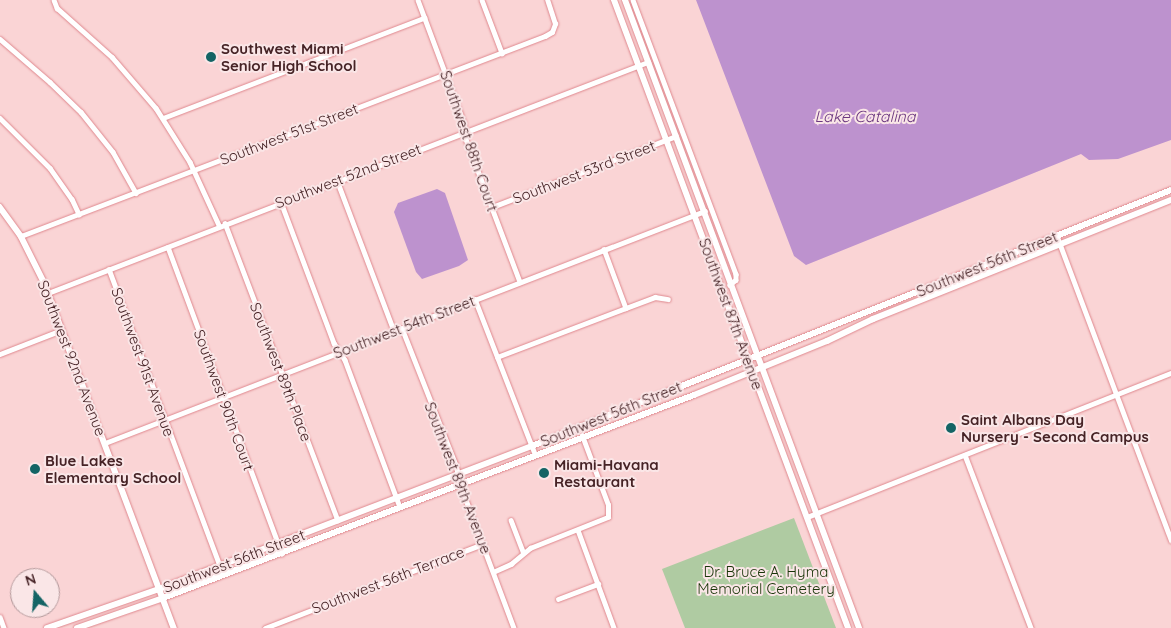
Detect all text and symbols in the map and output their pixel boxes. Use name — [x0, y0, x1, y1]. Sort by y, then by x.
place label: Southwest Miami Senior High School — [221, 39, 357, 74]
marker: Southwest Miami Senior High School — [205, 51, 217, 63]
street label: Southwest 88th Court — [436, 68, 502, 214]
street label: Southwest 51st Street — [217, 99, 361, 169]
water label: Lake Catalina — [814, 106, 916, 126]
street label: Southwest 53rd Street — [510, 136, 658, 208]
street label: Southwest 52nd Street — [272, 140, 424, 212]
street label: Southwest 56th Street — [914, 227, 1060, 301]
street label: Southwest 87th Avenue — [695, 236, 767, 392]
street label: Southwest 92nd Avenue — [34, 278, 110, 438]
street label: Southwest 91st Avenue — [108, 285, 178, 439]
street label: Southwest 54th Street — [331, 292, 477, 362]
street label: Southwest 89th Place — [246, 300, 316, 444]
street label: Southwest 90th Court — [190, 327, 258, 473]
street label: Southwest 56th Street — [538, 377, 684, 451]
street label: Southwest 89th Avenue — [421, 400, 495, 556]
place label: Saint Albans Day Nursery - Second Campus — [961, 410, 1149, 445]
marker: Saint Albans Day Nursery - Second Campus — [945, 422, 957, 434]
place label: Blue Lakes Elementary School — [45, 451, 181, 486]
place label: Miami-Havana Restaurant — [554, 455, 659, 490]
marker: Blue Lakes Elementary School — [29, 463, 41, 475]
marker: Miami-Havana Restaurant — [538, 467, 550, 479]
street label: Southwest 56th Street — [161, 526, 307, 596]
street label: Southwest 56th Terrace — [309, 543, 467, 617]
park label: Dr. Bruce A. Hyma Memorial Cemetery — [697, 562, 835, 597]
north arrow — [10, 568, 60, 618]
text: N — [23, 570, 38, 590]

